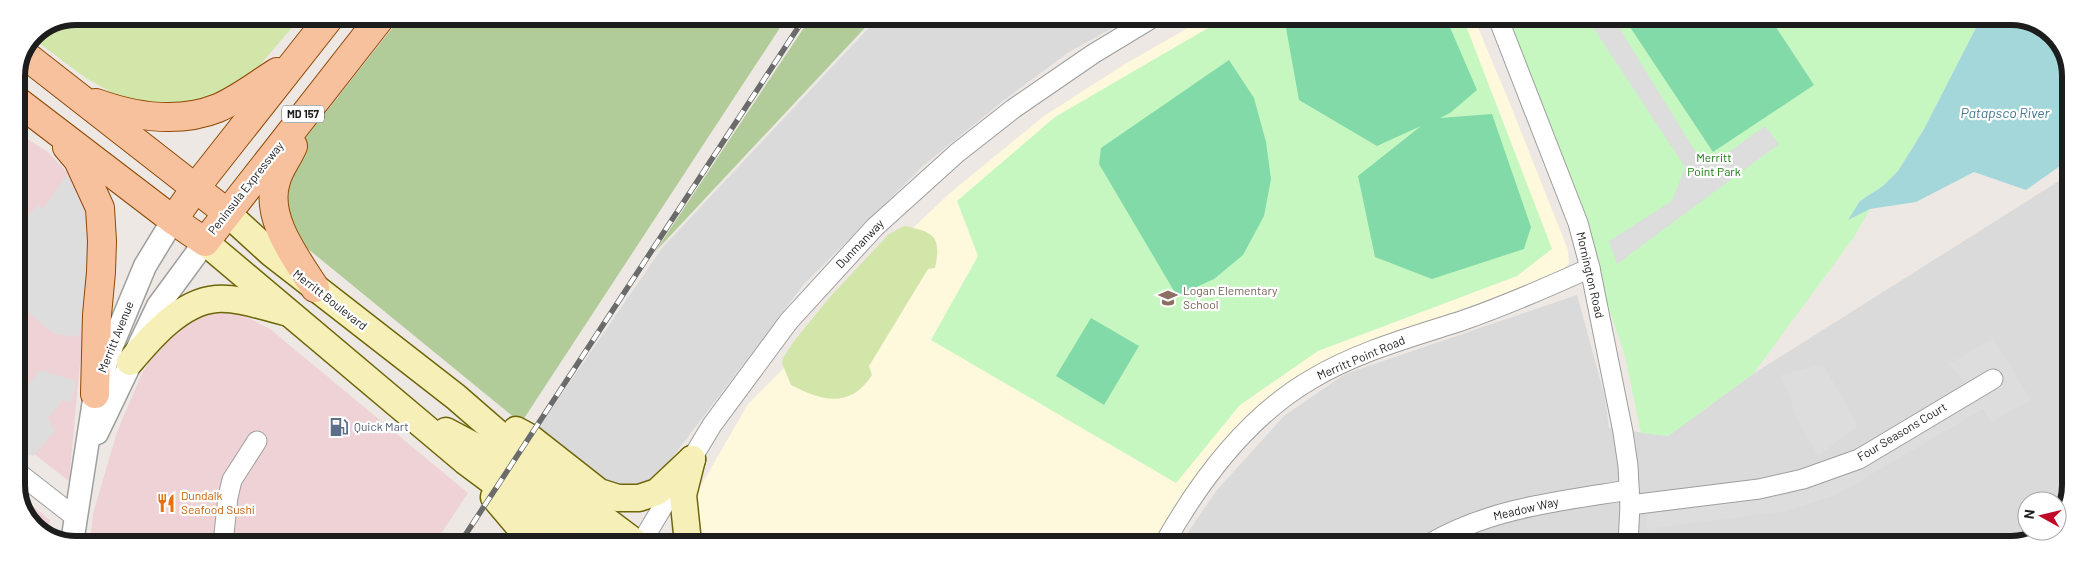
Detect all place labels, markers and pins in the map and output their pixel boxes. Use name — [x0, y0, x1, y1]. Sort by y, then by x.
place label: Logan Elementary School — [1183, 283, 1278, 311]
school or university icon: Logan Elementary School — [1157, 287, 1179, 309]
fuel station icon: Quick Mart — [328, 416, 350, 438]
place label: Quick Mart — [354, 419, 409, 433]
place label: Dundalk Seafood Sushi — [181, 488, 255, 516]
restaurant icon: Dundalk Seafood Sushi — [155, 492, 177, 514]

